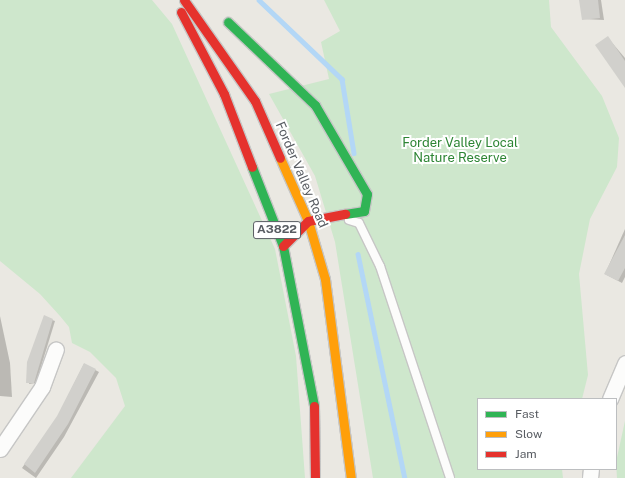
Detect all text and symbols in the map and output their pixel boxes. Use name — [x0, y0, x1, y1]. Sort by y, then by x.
street label: Forder Valley Road — [272, 119, 330, 231]
park label: Forder Valley Local Nature Reserve — [402, 136, 518, 167]
road number: A3822 — [253, 220, 301, 240]
legend — [477, 398, 617, 470]
text: Fast — [515, 407, 539, 421]
text: Slow — [515, 427, 542, 441]
text: Jam — [515, 447, 537, 461]

